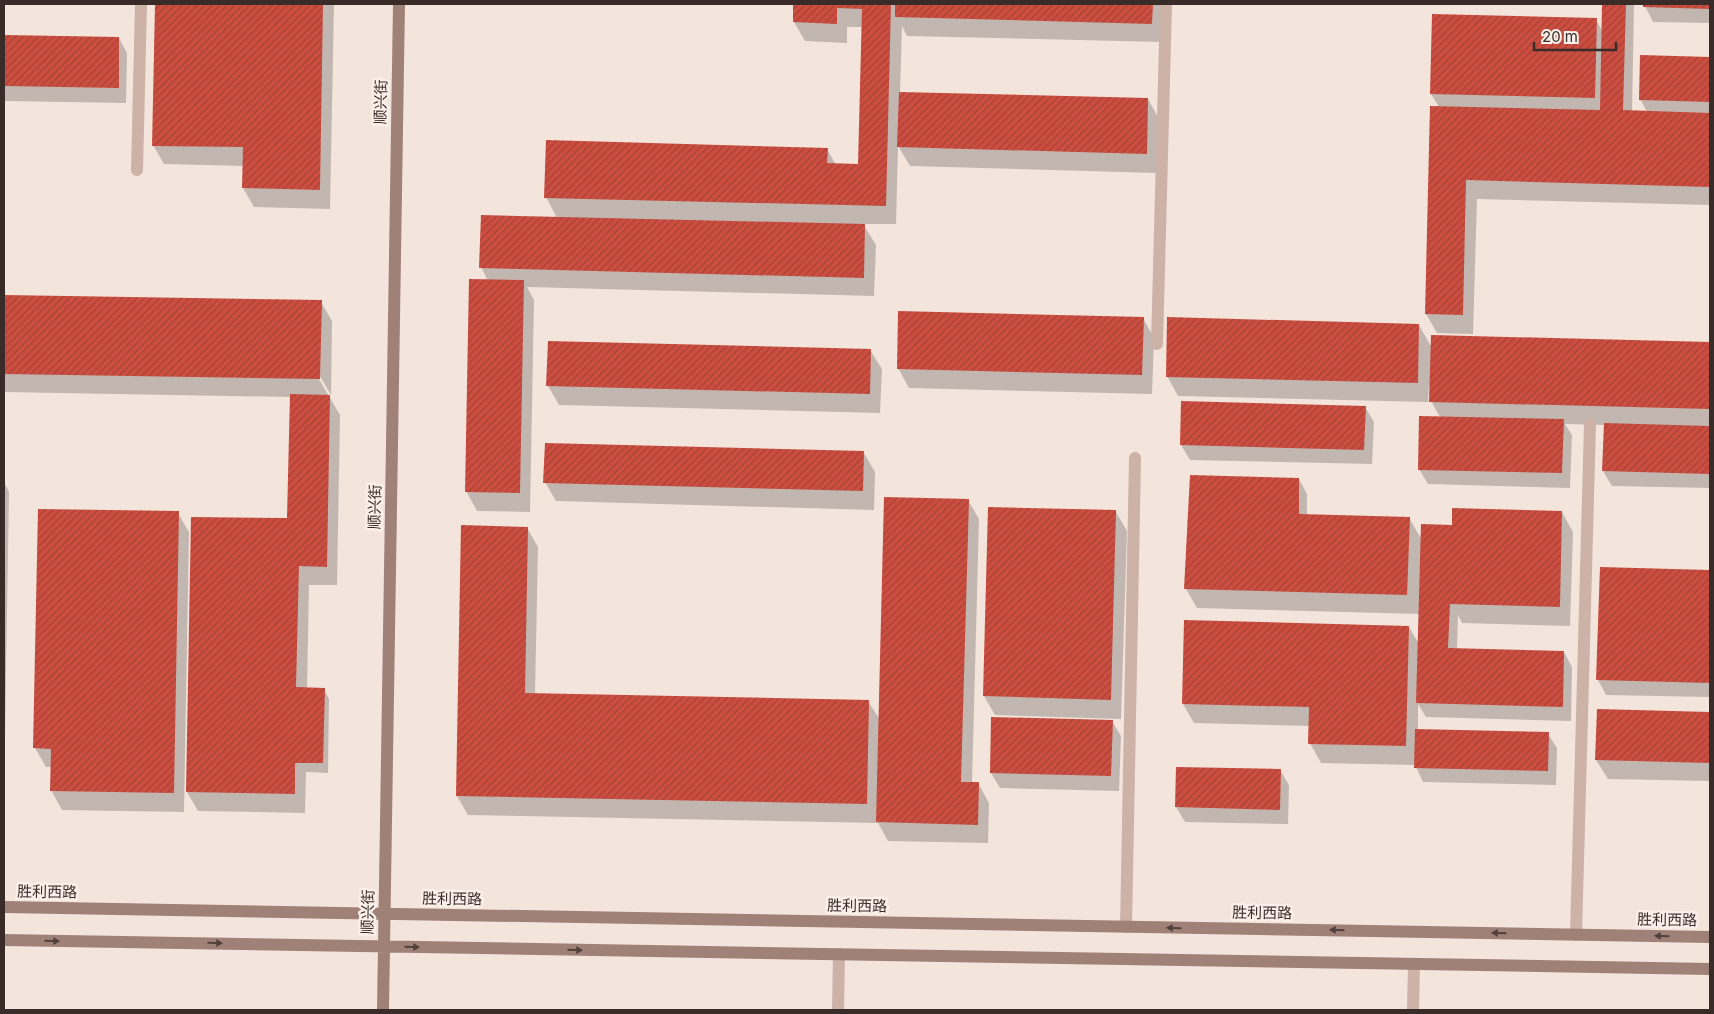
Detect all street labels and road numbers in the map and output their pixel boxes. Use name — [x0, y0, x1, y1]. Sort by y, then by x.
street label: 顺兴街 — [371, 79, 390, 125]
street label: 顺兴街 — [365, 484, 384, 530]
street label: 胜利西路 — [17, 881, 77, 902]
street label: 胜利西路 — [422, 888, 482, 909]
street label: 顺兴街 — [358, 889, 377, 935]
street label: 胜利西路 — [827, 895, 887, 916]
street label: 胜利西路 — [1232, 902, 1292, 923]
street label: 胜利西路 — [1637, 909, 1697, 930]

